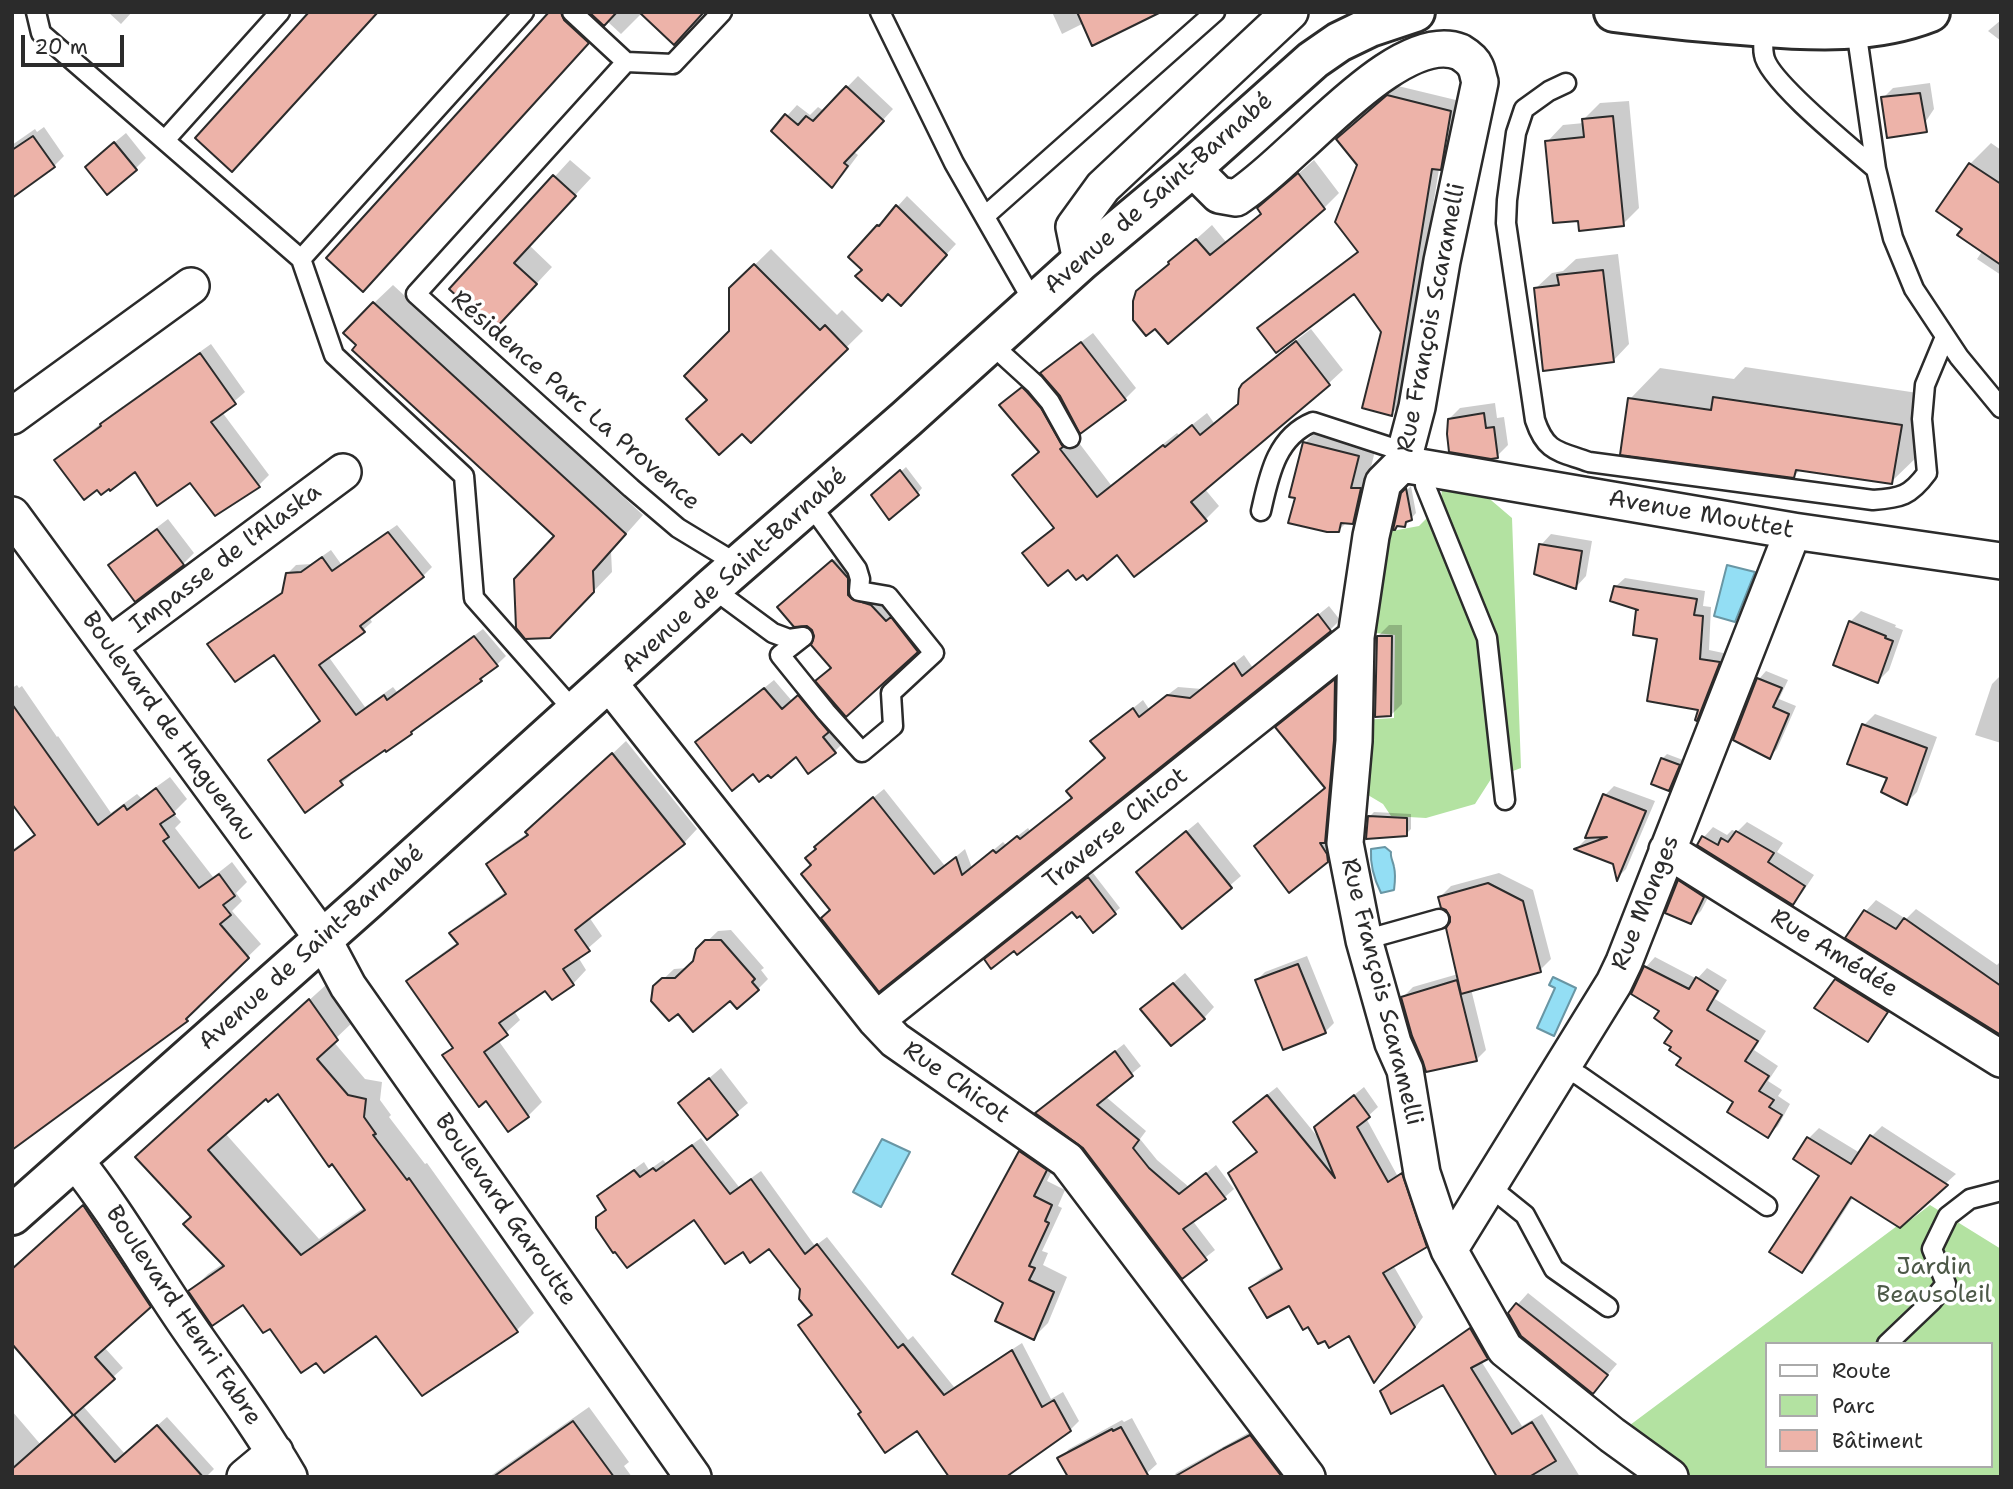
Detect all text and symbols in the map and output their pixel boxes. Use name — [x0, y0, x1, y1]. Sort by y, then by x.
scale bar — [24, 21, 128, 65]
text: 20 m — [34, 33, 88, 61]
street label: Avenue de Saint-Barnabé — [1039, 87, 1279, 301]
street label: Rue François Scaramelli — [1392, 181, 1472, 455]
street label: Résidence Parc La Provence — [445, 285, 705, 517]
street label: Avenue de Saint-Barnabé — [617, 462, 853, 680]
street label: Impasse de l'Alaska — [125, 478, 327, 640]
street label: Avenue Mouttet — [1606, 485, 1796, 545]
street label: Boulevard de Haguenau — [75, 607, 261, 847]
street label: Traverse Chicot — [1038, 762, 1194, 896]
street label: Rue Monges — [1606, 831, 1686, 975]
street label: Avenue de Saint-Barnabé — [194, 839, 430, 1057]
street label: Rue François Scaramelli — [1334, 856, 1428, 1128]
street label: Rue Amédée — [1765, 903, 1903, 1005]
street label: Rue Chicot — [897, 1036, 1015, 1130]
street label: Boulevard Garoutte — [428, 1108, 582, 1312]
street label: Boulevard Henri Fabre — [99, 1201, 267, 1431]
park label: Jardin Beausoleil — [1876, 1254, 1992, 1310]
legend — [1764, 1342, 1992, 1468]
text: Route — [1832, 1357, 1891, 1385]
text: Parc — [1832, 1392, 1875, 1420]
text: Bâtiment — [1832, 1427, 1923, 1455]

